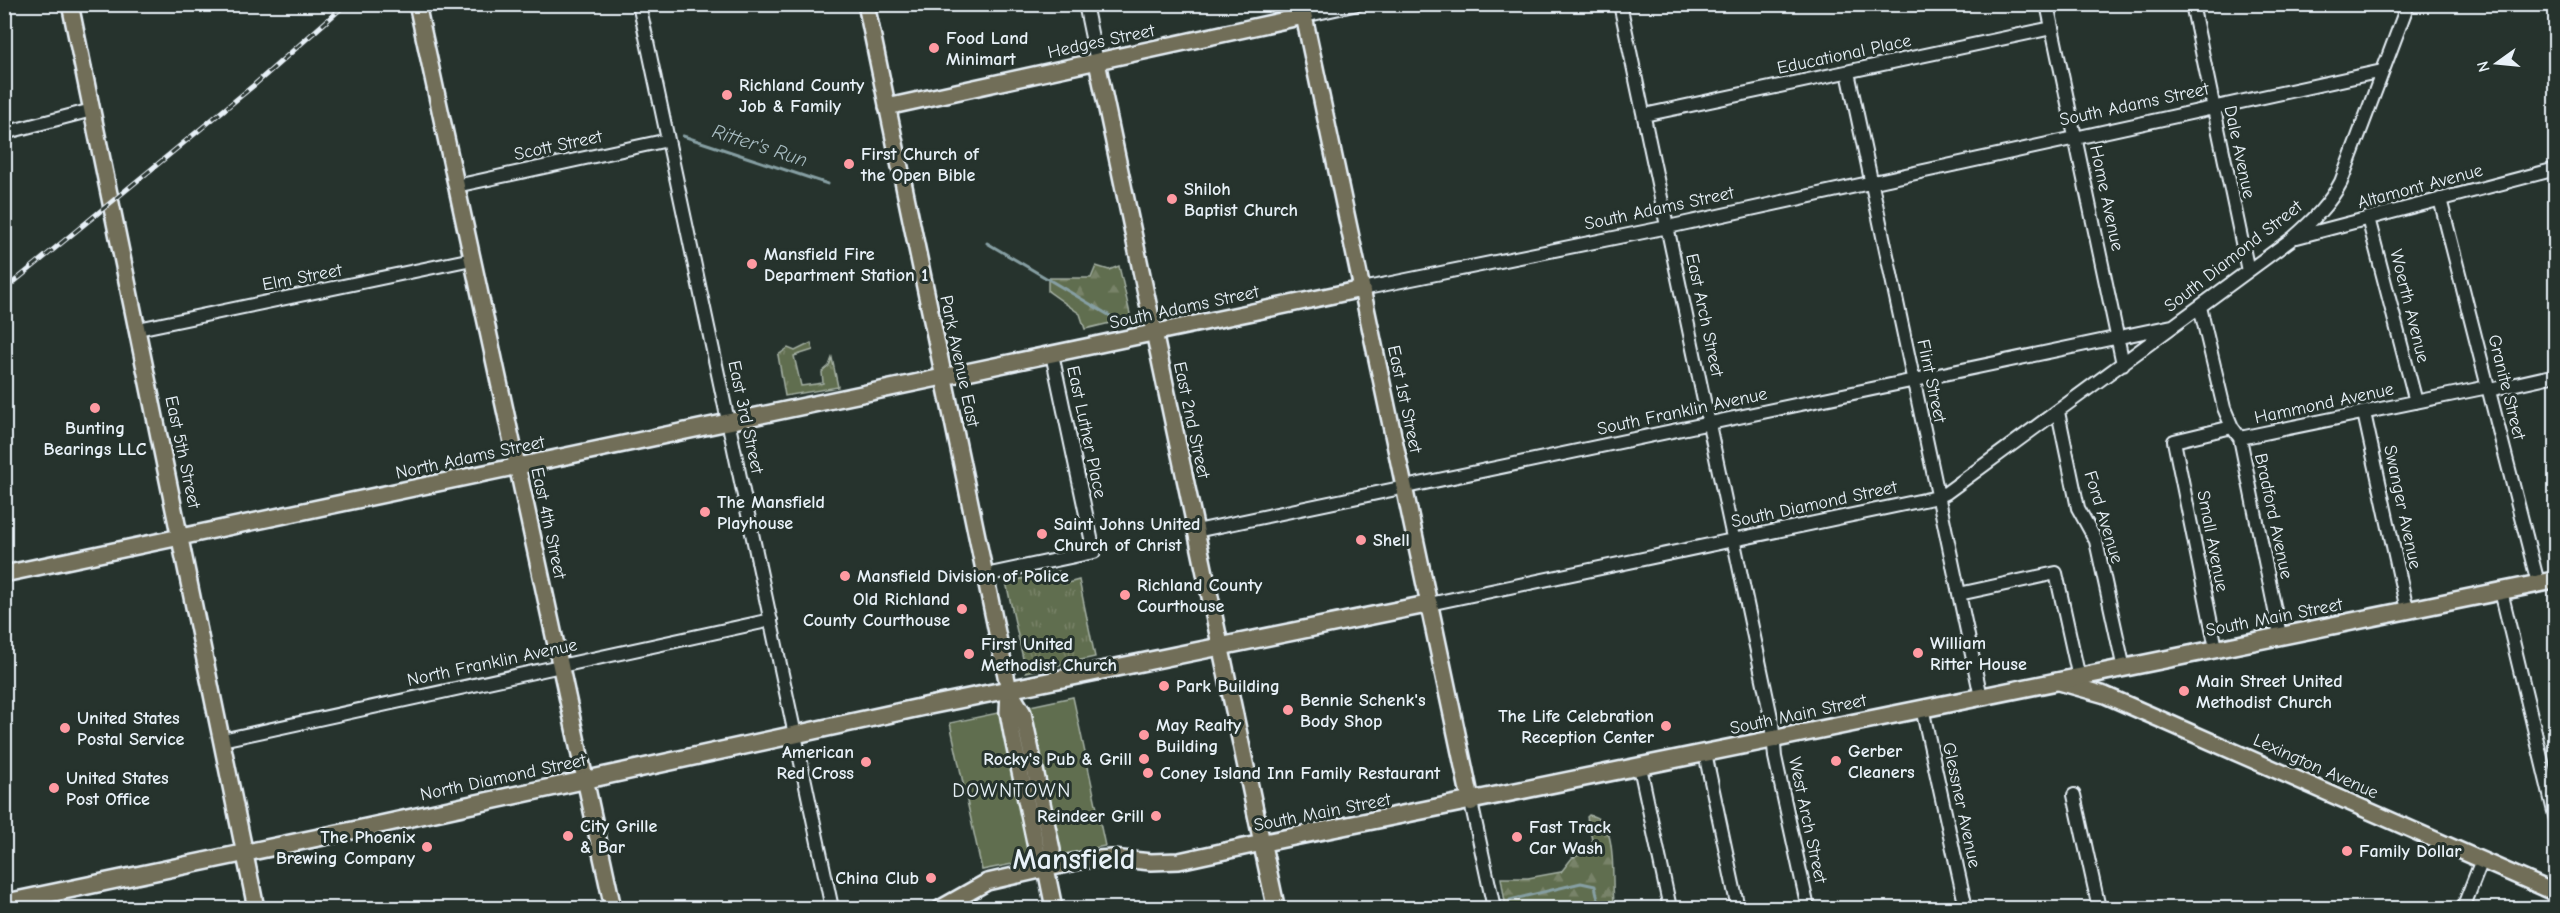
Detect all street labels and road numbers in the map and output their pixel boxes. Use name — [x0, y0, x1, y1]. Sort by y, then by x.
street label: Hedges Street — [1046, 20, 1157, 63]
street label: Educational Place — [1775, 30, 1913, 79]
street label: South Adams Street — [2057, 78, 2212, 131]
street label: Dale Avenue — [2219, 104, 2260, 200]
street label: Scott Street — [512, 126, 605, 165]
street label: Home Avenue — [2085, 143, 2128, 253]
street label: Altamont Avenue — [2355, 160, 2485, 213]
street label: South Adams Street — [1582, 182, 1737, 235]
street label: South Diamond Street — [2160, 196, 2307, 317]
street label: Woerth Avenue — [2385, 247, 2434, 365]
street label: East Arch Street — [1681, 252, 1728, 379]
street label: Elm Street — [260, 259, 345, 296]
street label: South Adams Street — [1107, 281, 1262, 334]
street label: Park Avenue East — [935, 293, 984, 430]
street label: Granite Street — [2483, 332, 2530, 443]
street label: Flint Street — [1912, 338, 1951, 425]
street label: East 1st Street — [1383, 343, 1426, 456]
street label: East 3rd Street — [723, 359, 768, 476]
street label: East 2nd Street — [1169, 360, 1214, 481]
street label: East Luther Place — [1062, 364, 1111, 500]
street label: Hammond Avenue — [2253, 378, 2396, 429]
street label: South Franklin Avenue — [1595, 383, 1769, 440]
street label: East 5th Street — [160, 394, 205, 511]
street label: North Adams Street — [394, 431, 547, 484]
street label: Swanger Avenue — [2379, 443, 2426, 571]
street label: Bradford Avenue — [2250, 451, 2297, 581]
street label: East 4th Street — [526, 465, 571, 582]
street label: Ford Avenue — [2079, 468, 2128, 566]
street label: South Diamond Street — [1729, 476, 1900, 532]
street label: Small Avenue — [2192, 489, 2233, 594]
street label: South Main Street — [2204, 594, 2345, 641]
street label: North Franklin Avenue — [405, 634, 579, 691]
street label: South Main Street — [1728, 690, 1869, 739]
street label: Lexington Avenue — [2250, 729, 2382, 803]
street label: Glessner Avenue — [1938, 740, 1985, 870]
street label: North Diamond Street — [418, 749, 589, 805]
street label: West Arch Street — [1784, 755, 1831, 886]
street label: South Main Street — [1252, 789, 1393, 836]

